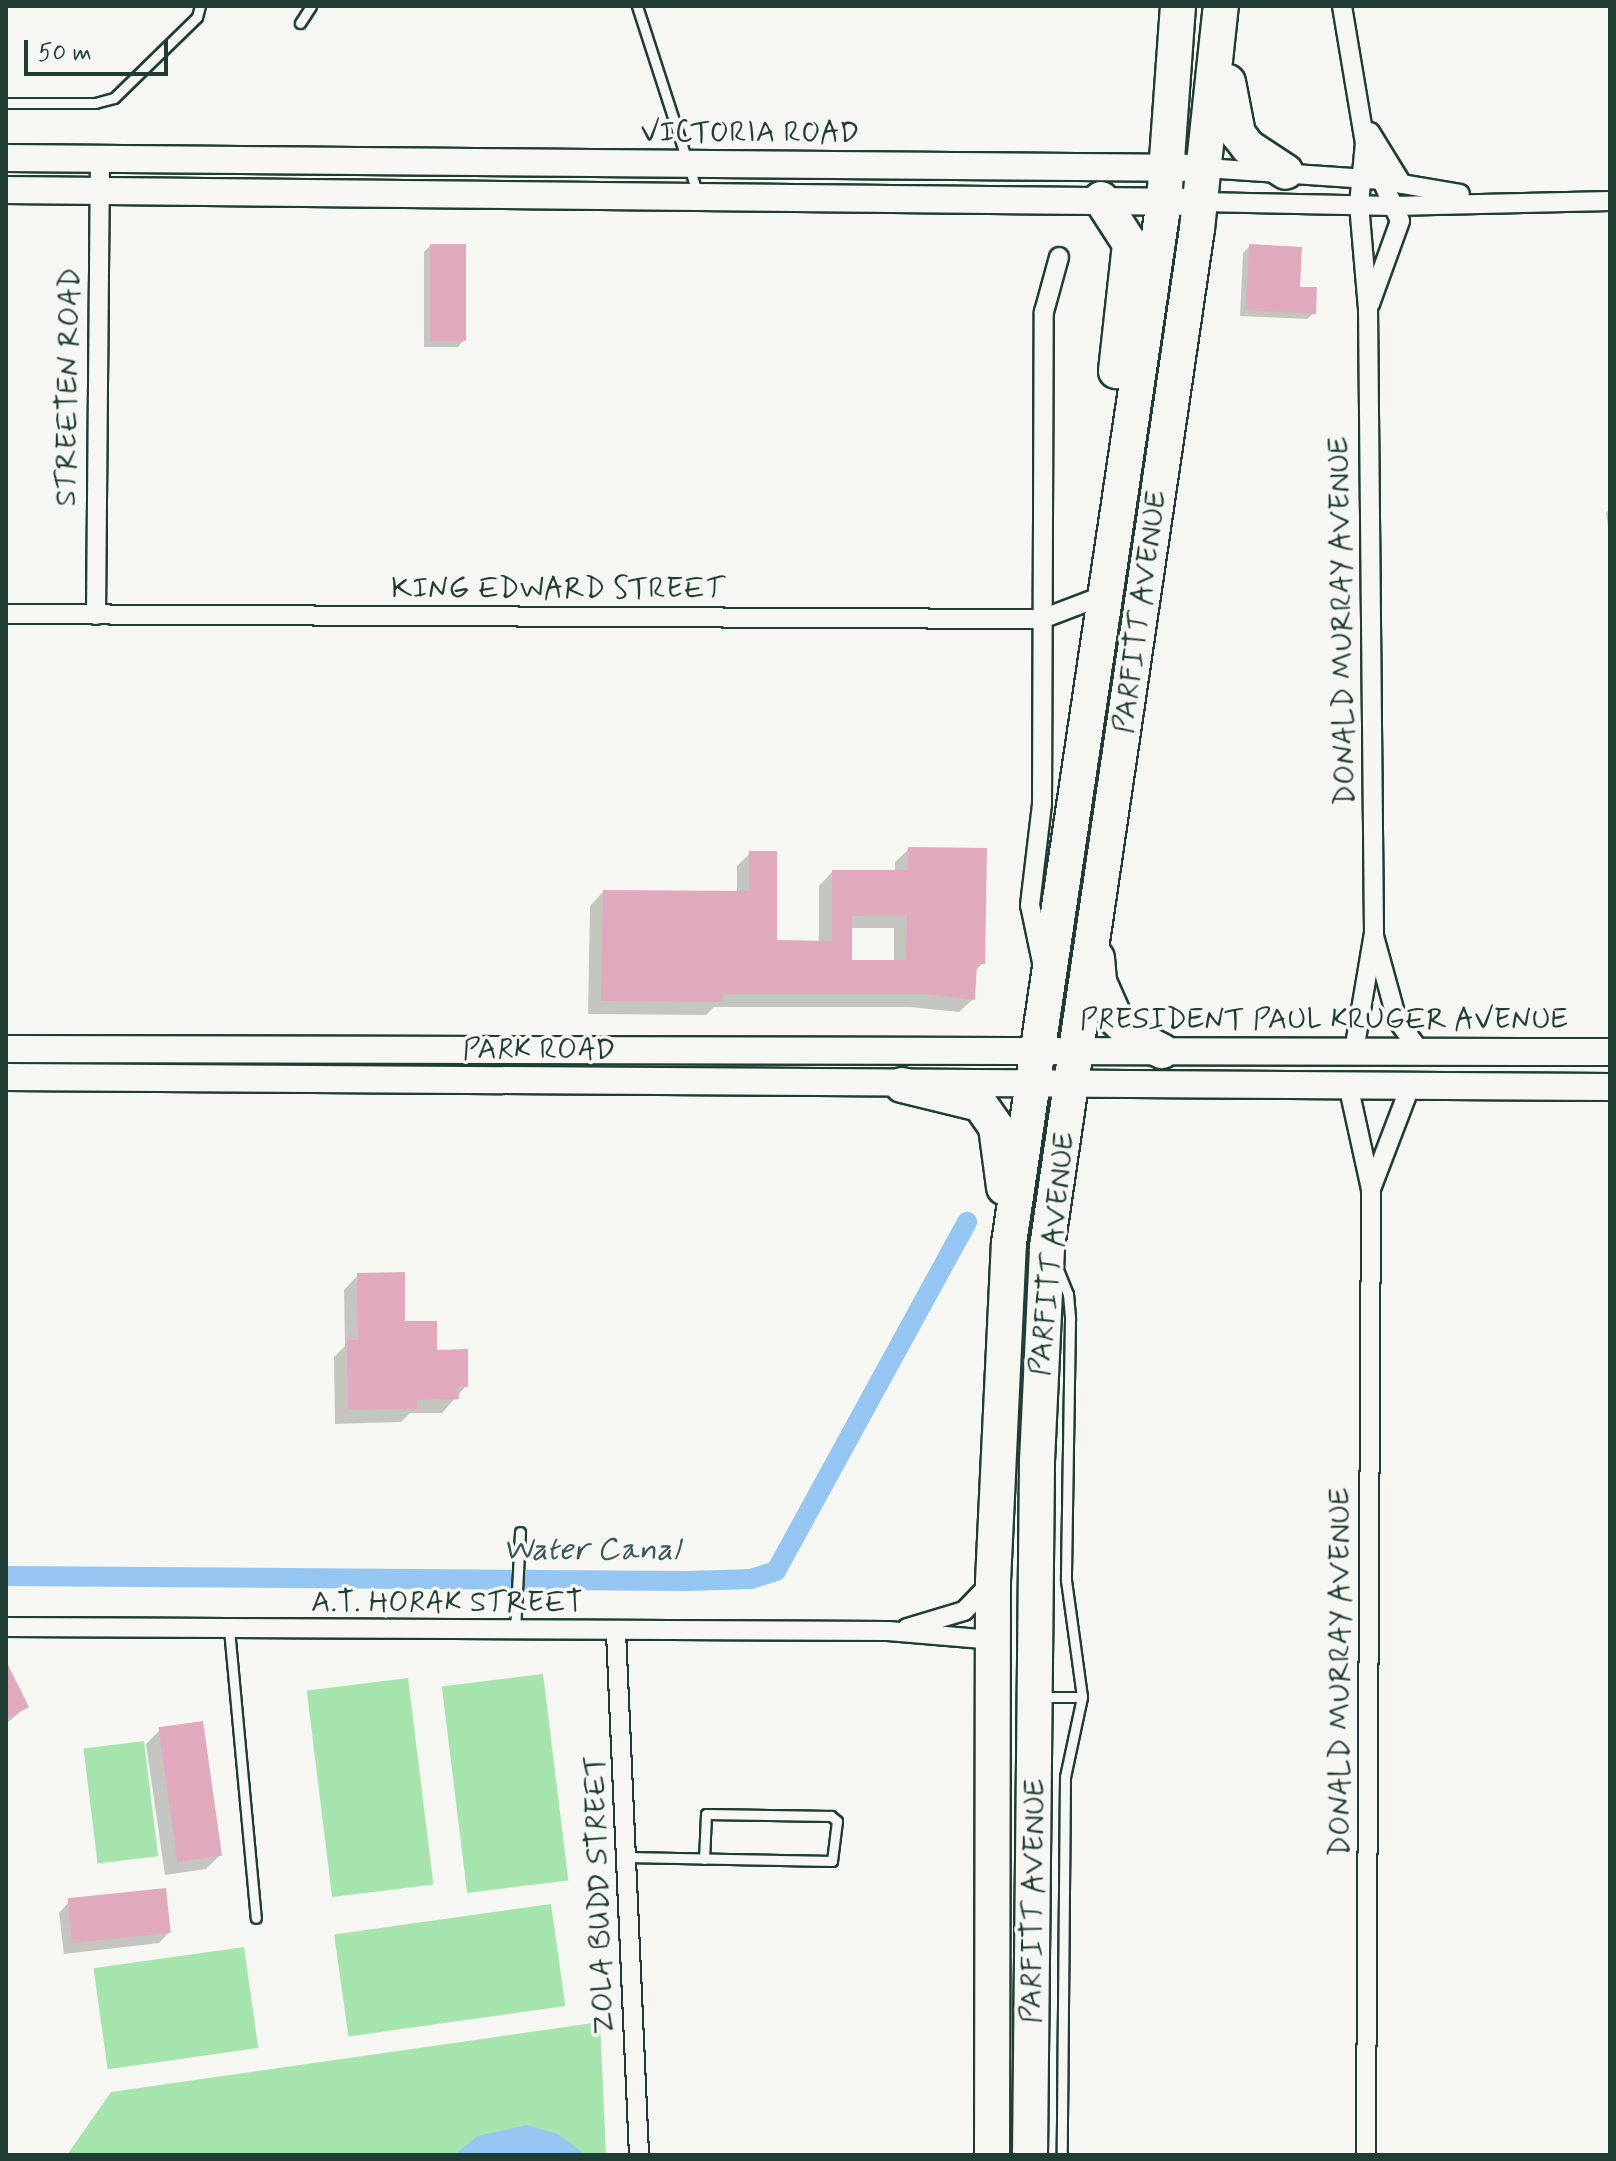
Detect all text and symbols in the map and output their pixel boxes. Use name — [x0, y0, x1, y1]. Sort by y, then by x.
scale bar — [28, 24, 172, 74]
text: 50 m — [38, 38, 92, 69]
street label: VICTORIA ROAD — [640, 115, 860, 151]
street label: STREETEN ROAD — [49, 269, 89, 505]
street label: DONALD MURRAY AVENUE — [1322, 435, 1364, 807]
street label: PARFITT AVENUE — [1106, 487, 1176, 737]
street label: KING EDWARD STREET — [393, 571, 723, 607]
street label: PRESIDENT PAUL KRUGER AVENUE — [1078, 1002, 1570, 1038]
street label: PARK ROAD — [462, 1032, 616, 1068]
street label: PARFITT AVENUE — [1022, 1129, 1084, 1379]
street label: DONALD MURRAY AVENUE — [1323, 1486, 1359, 1858]
water label: Water Canal — [505, 1531, 677, 1569]
street label: A.T. HORAK STREET — [311, 1585, 583, 1621]
street label: ZOLA BUDD STREET — [577, 1752, 623, 2038]
street label: PARFITT AVENUE — [1014, 1777, 1054, 2025]

